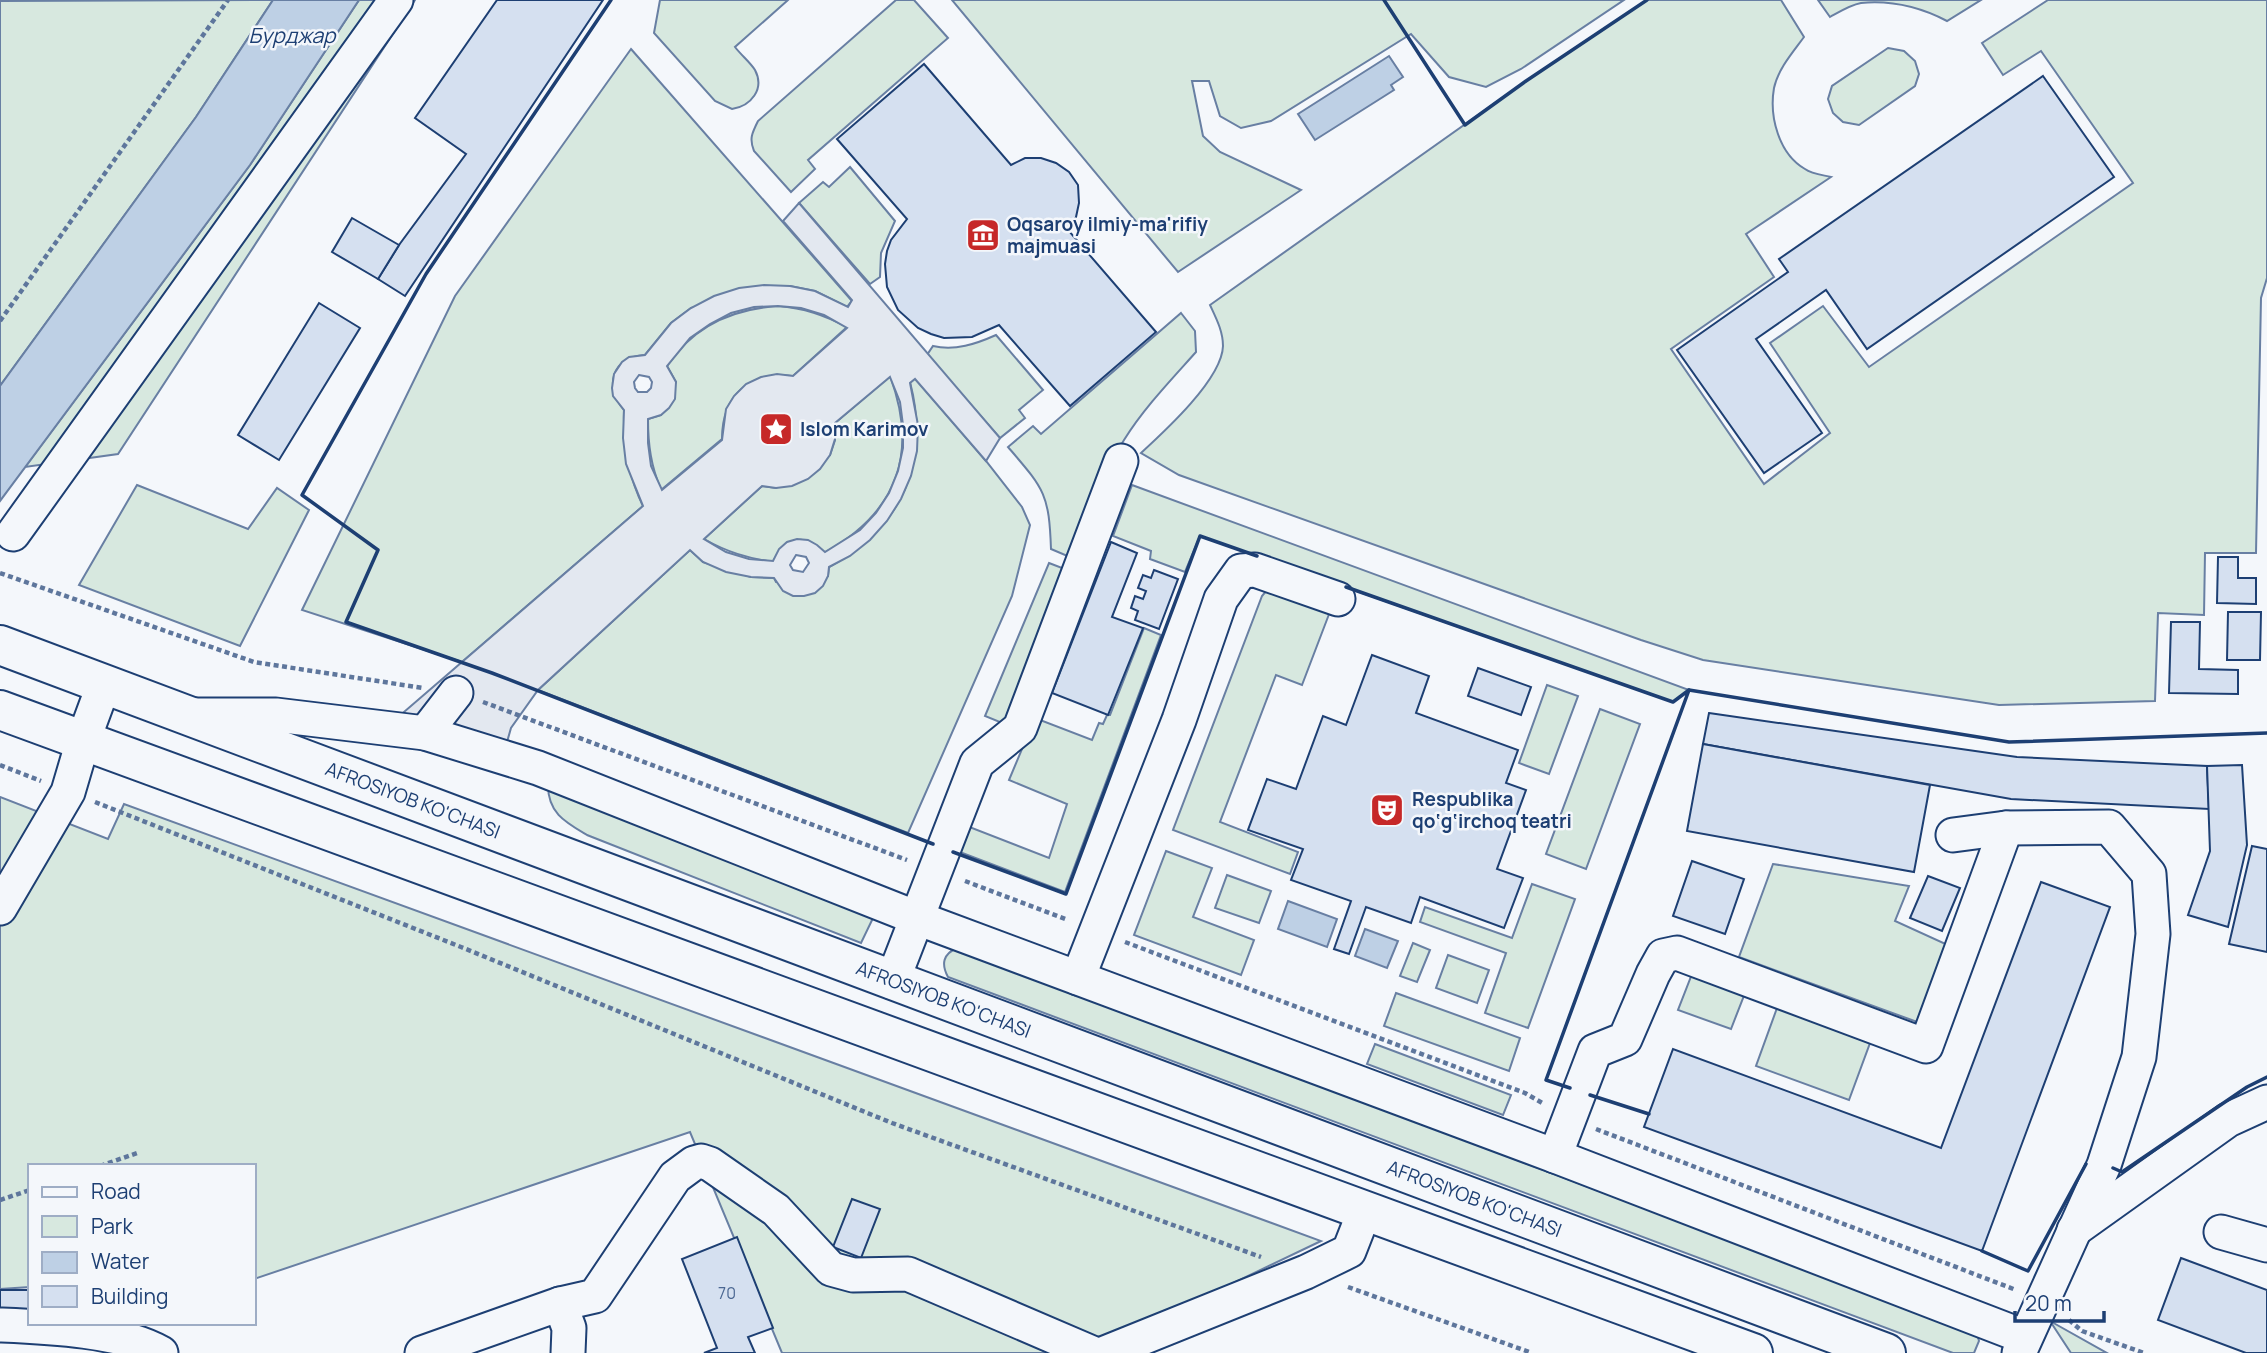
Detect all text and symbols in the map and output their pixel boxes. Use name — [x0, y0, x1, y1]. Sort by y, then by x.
water label: Бурджар — [248, 21, 337, 49]
place label: Oqsaroy ilmiy-ma'rifiy majmuasi — [1007, 211, 1208, 259]
museum icon: Oqsaroy ilmiy-ma'rifiy majmuasi — [964, 216, 1002, 254]
place icon: Islom Karimov — [757, 410, 795, 448]
place label: Islom Karimov — [800, 416, 929, 442]
street label: AFROSIYOB KO'CHASI — [322, 755, 504, 845]
place label: Respublika qo‘g‘irchoq teatri — [1412, 786, 1572, 834]
theatre icon: Respublika qo‘g‘irchoq teatri — [1368, 791, 1406, 829]
street label: AFROSIYOB KO'CHASI — [853, 955, 1035, 1044]
street label: AFROSIYOB KO'CHASI — [1383, 1154, 1566, 1243]
legend — [28, 1164, 256, 1325]
text: Road — [91, 1177, 141, 1205]
text: Park — [91, 1212, 133, 1240]
text: Water — [91, 1247, 150, 1275]
scale bar — [2015, 1280, 2104, 1324]
text: Building — [91, 1282, 168, 1310]
house number: 70 — [718, 1282, 736, 1304]
text: 20 m — [2025, 1289, 2072, 1317]

